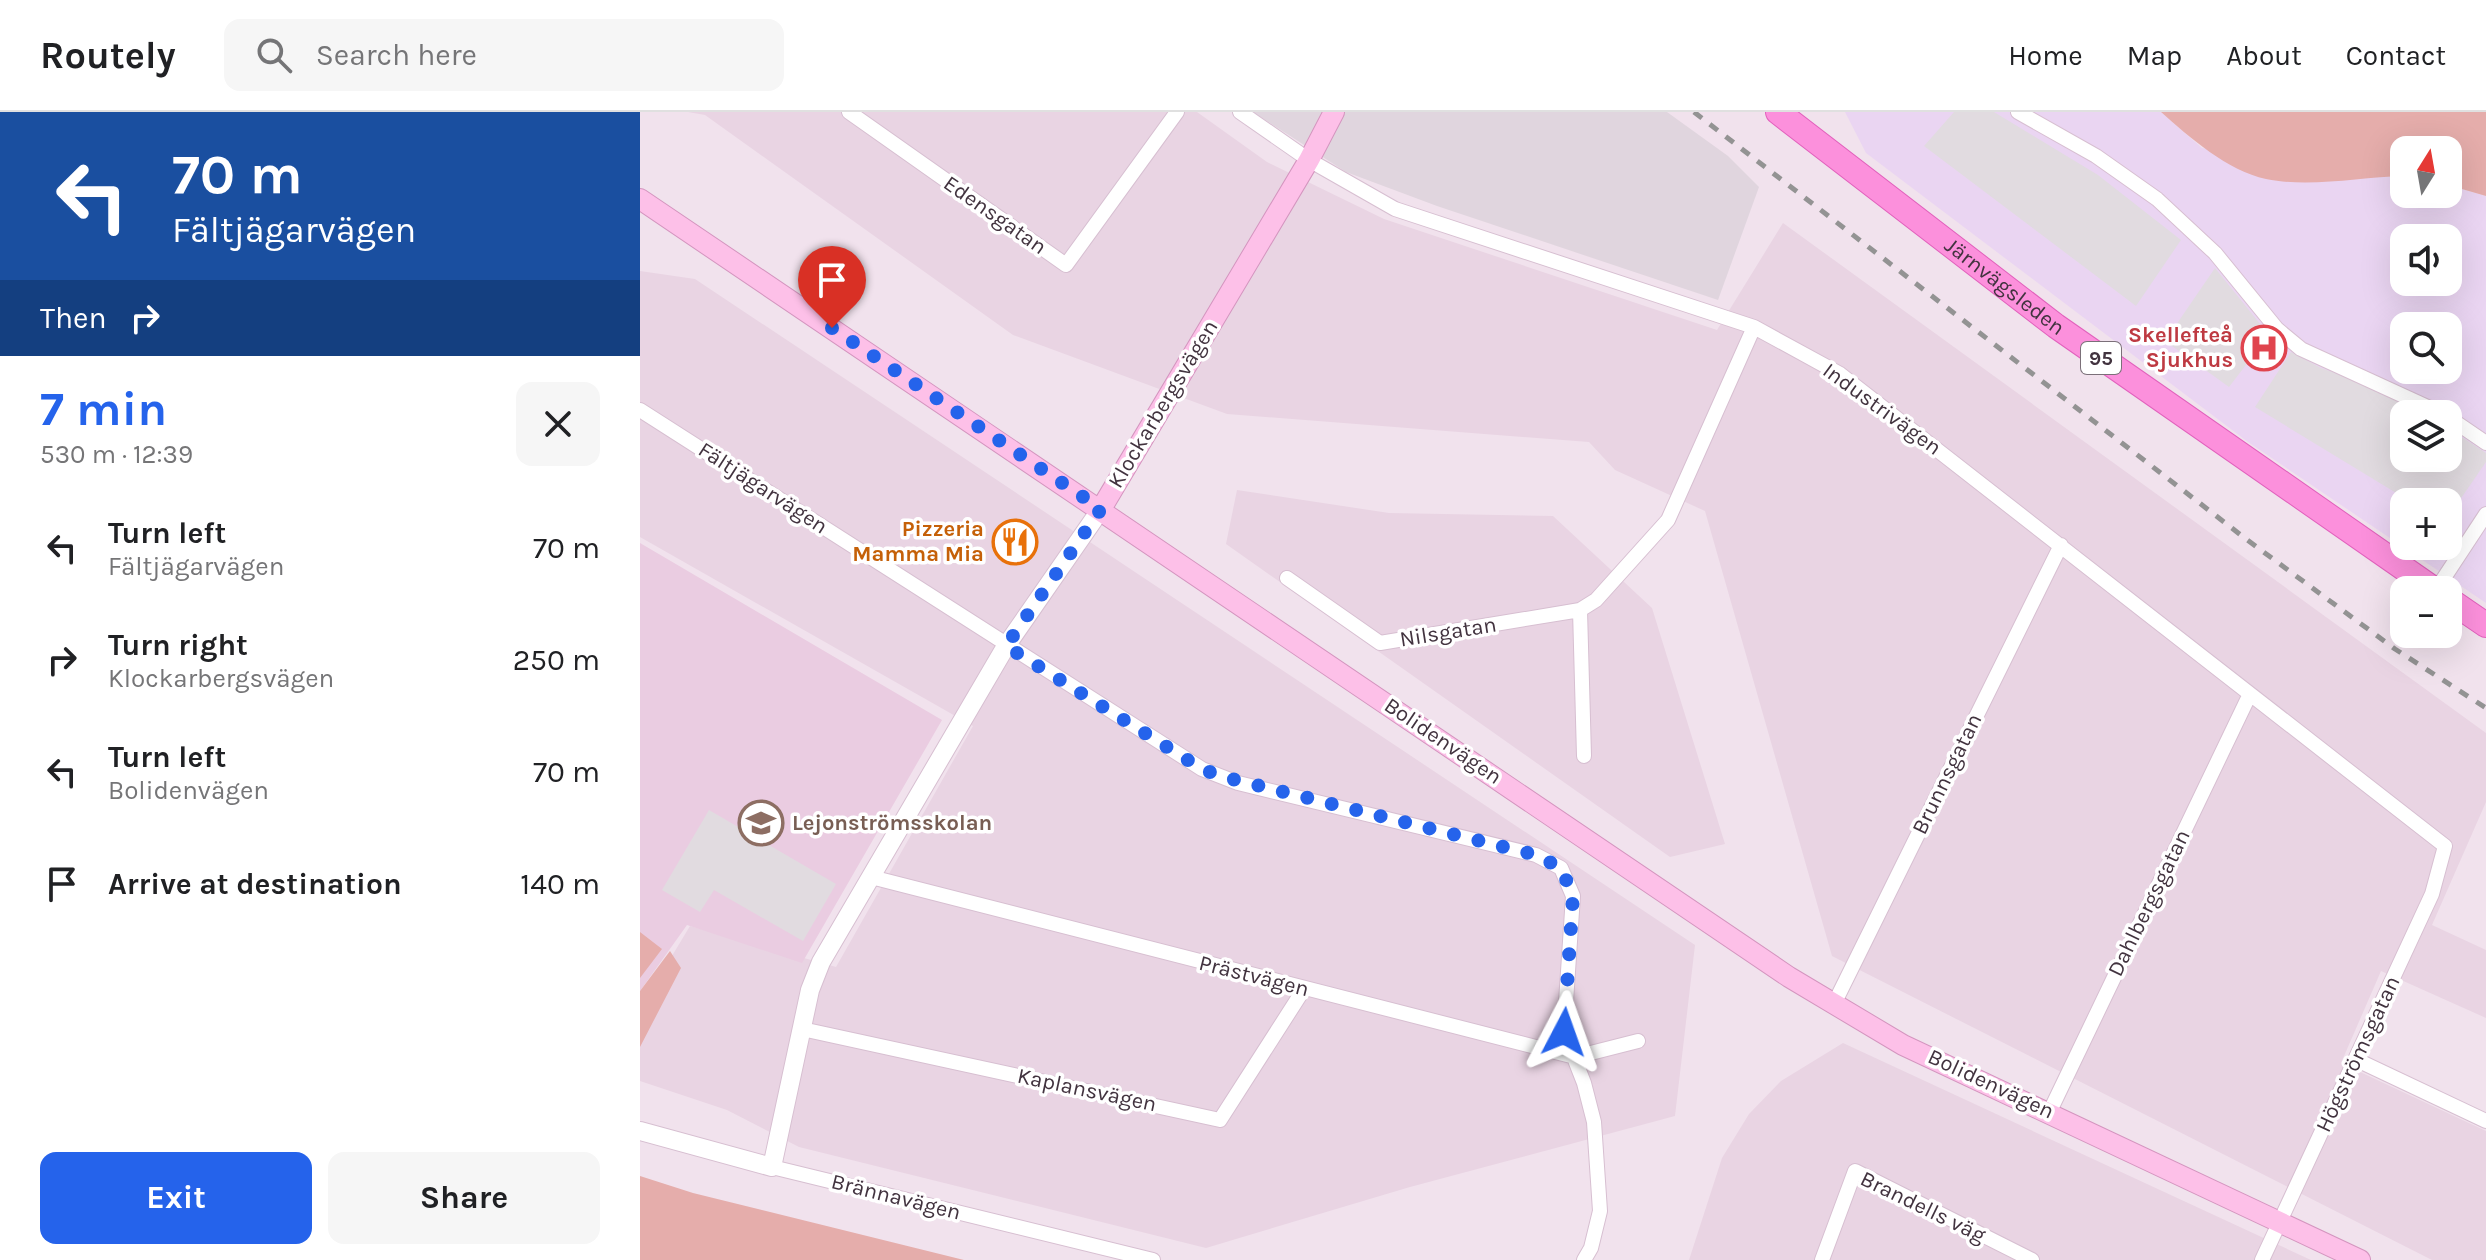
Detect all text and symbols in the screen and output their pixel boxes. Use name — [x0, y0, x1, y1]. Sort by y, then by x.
search box — [224, 19, 784, 91]
text: Routely — [40, 33, 176, 78]
icon: search — [252, 33, 296, 77]
text: Search here — [316, 37, 477, 73]
text: Home — [2008, 39, 2083, 72]
text: Map — [2127, 39, 2182, 72]
text: About — [2226, 39, 2302, 72]
text: Contact — [2346, 39, 2446, 72]
north arrow — [2390, 136, 2462, 208]
map controls — [2390, 136, 2462, 648]
text: 70 m — [172, 142, 303, 207]
icon: left — [40, 144, 144, 248]
street label: Edensgatan — [939, 170, 1051, 260]
text: Fältjägarvägen — [172, 209, 416, 251]
button: sound — [2390, 224, 2462, 296]
street label: Järnvägsleden — [1939, 232, 2070, 341]
pin — [798, 246, 866, 328]
icon: arrive — [810, 258, 854, 302]
icon: right — [123, 296, 167, 340]
text: Then — [40, 300, 107, 336]
button: search — [2390, 312, 2462, 384]
street label: Klockarbergsvägen — [1103, 315, 1223, 493]
place label: Skellefteå Sjukhus — [2128, 322, 2233, 373]
hospital icon: Skellefteå Sjukhus — [2240, 324, 2288, 372]
road number: 95 — [2081, 342, 2121, 374]
street label: Industrivägen — [1818, 357, 1946, 461]
text: 7 min — [40, 381, 167, 437]
button: close — [516, 382, 600, 466]
button: layers — [2390, 400, 2462, 472]
street label: Fältjägarvägen — [693, 436, 833, 540]
text: 530 m · 12:39 — [40, 439, 193, 470]
button: + — [2390, 488, 2462, 560]
text: Turn left — [108, 515, 226, 551]
place label: Pizzeria Mamma Mia — [852, 516, 984, 567]
restaurant icon: Pizzeria Mamma Mia — [991, 518, 1039, 566]
icon: left — [40, 526, 84, 570]
text: 70 m — [533, 530, 600, 566]
text: Fältjägarvägen — [108, 551, 284, 582]
button: − — [2390, 576, 2462, 648]
street label: Nilsgatan — [1398, 612, 1498, 652]
text: Turn right — [108, 627, 248, 663]
icon: right — [40, 638, 84, 682]
text: 250 m — [513, 642, 600, 678]
text: Klockarbergsvägen — [108, 663, 334, 694]
street label: Bolidenvägen — [1379, 692, 1507, 790]
street label: Brunnsgatan — [1907, 709, 1987, 839]
text: Turn left — [108, 739, 226, 775]
icon: left — [40, 750, 84, 794]
text: 70 m — [533, 754, 600, 790]
text: Bolidenvägen — [108, 775, 269, 806]
school or university icon: Lejonströmsskolan — [737, 799, 785, 847]
place label: Lejonströmsskolan — [792, 810, 992, 836]
street label: Dahlbergsgatan — [2102, 825, 2196, 981]
icon: arrive — [40, 862, 84, 906]
text: Arrive at destination — [108, 866, 402, 902]
text: 140 m — [520, 866, 600, 902]
street label: Prästvägen — [1196, 950, 1312, 1002]
street label: Högströmsgatan — [2310, 972, 2406, 1136]
position arrow — [1522, 990, 1606, 1074]
street label: Bolidenvägen — [1924, 1043, 2058, 1125]
street label: Kaplansvägen — [1015, 1063, 1159, 1117]
button: Exit — [40, 1152, 312, 1244]
button: Share — [328, 1152, 600, 1244]
street label: Brandells väg — [1856, 1165, 1990, 1249]
street label: Brännavägen — [829, 1168, 963, 1226]

